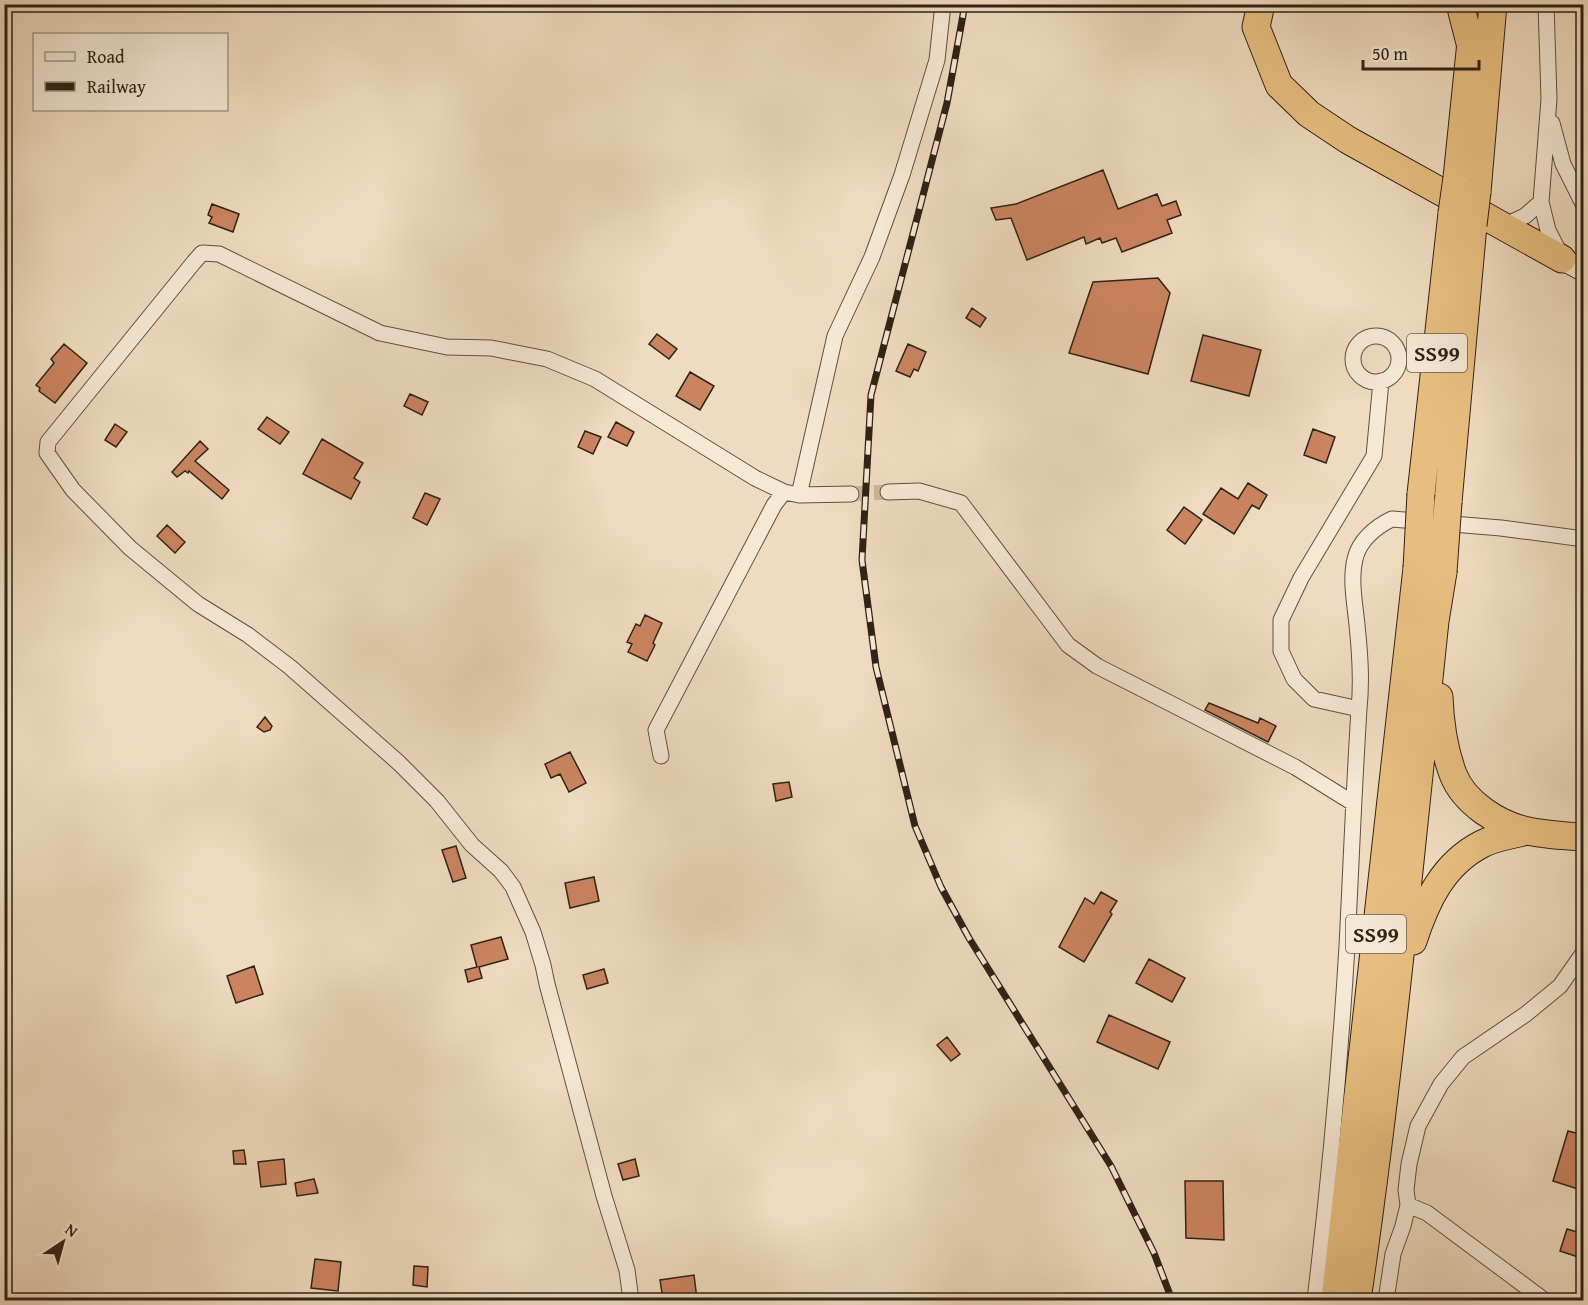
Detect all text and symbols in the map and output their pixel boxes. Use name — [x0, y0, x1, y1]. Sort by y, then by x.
legend — [33, 33, 228, 111]
scale bar — [1363, 33, 1478, 71]
text: 50 m — [1372, 40, 1408, 67]
text: Road — [87, 43, 125, 70]
text: Railway — [87, 73, 146, 100]
road number: SS99 — [1407, 334, 1467, 372]
road number: SS99 — [1346, 915, 1406, 953]
north arrow — [33, 1212, 93, 1272]
text: N — [60, 1217, 83, 1243]

